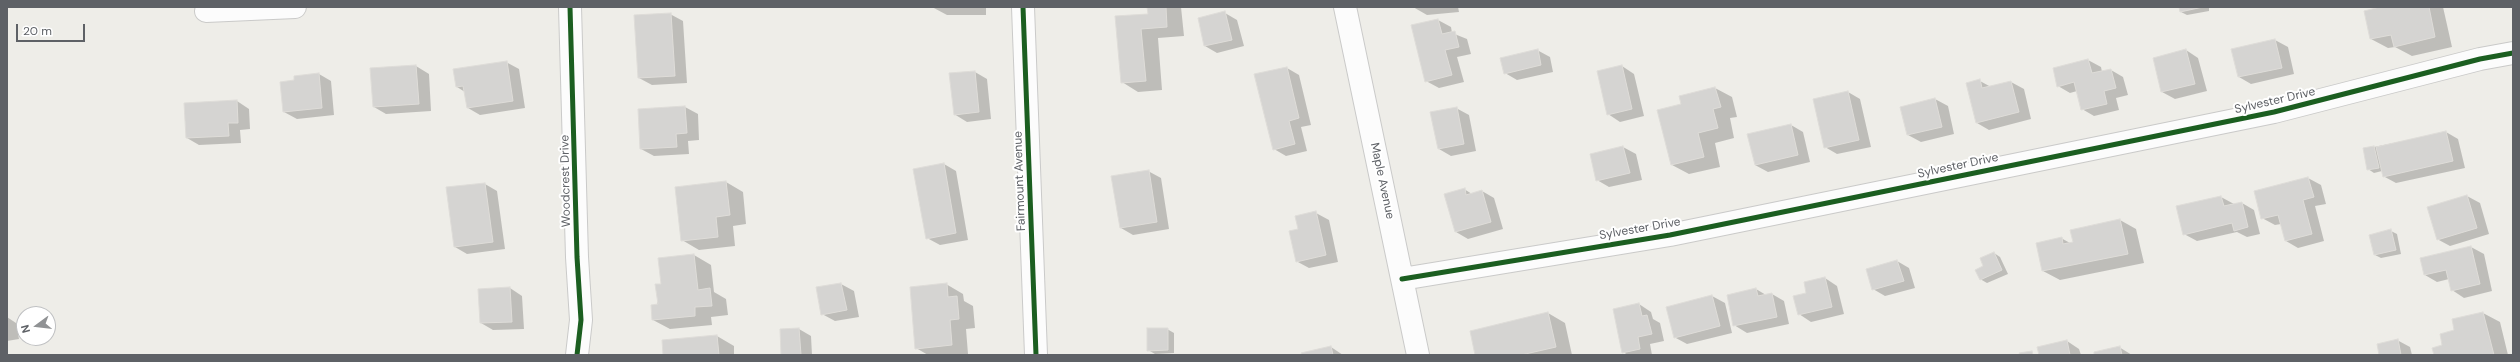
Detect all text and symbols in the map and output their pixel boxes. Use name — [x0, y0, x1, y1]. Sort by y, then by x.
scale bar — [18, 16, 87, 42]
text: 20 m — [23, 23, 52, 39]
street label: Sylvester Drive — [2233, 85, 2317, 117]
street label: Fairmount Avenue — [1011, 131, 1029, 231]
street label: Woodcrest Drive — [558, 135, 574, 227]
street label: Maple Avenue — [1367, 142, 1397, 220]
street label: Sylvester Drive — [1916, 150, 2000, 182]
street label: Sylvester Drive — [1598, 215, 1682, 243]
north arrow — [16, 306, 56, 346]
text: N — [18, 323, 33, 335]

